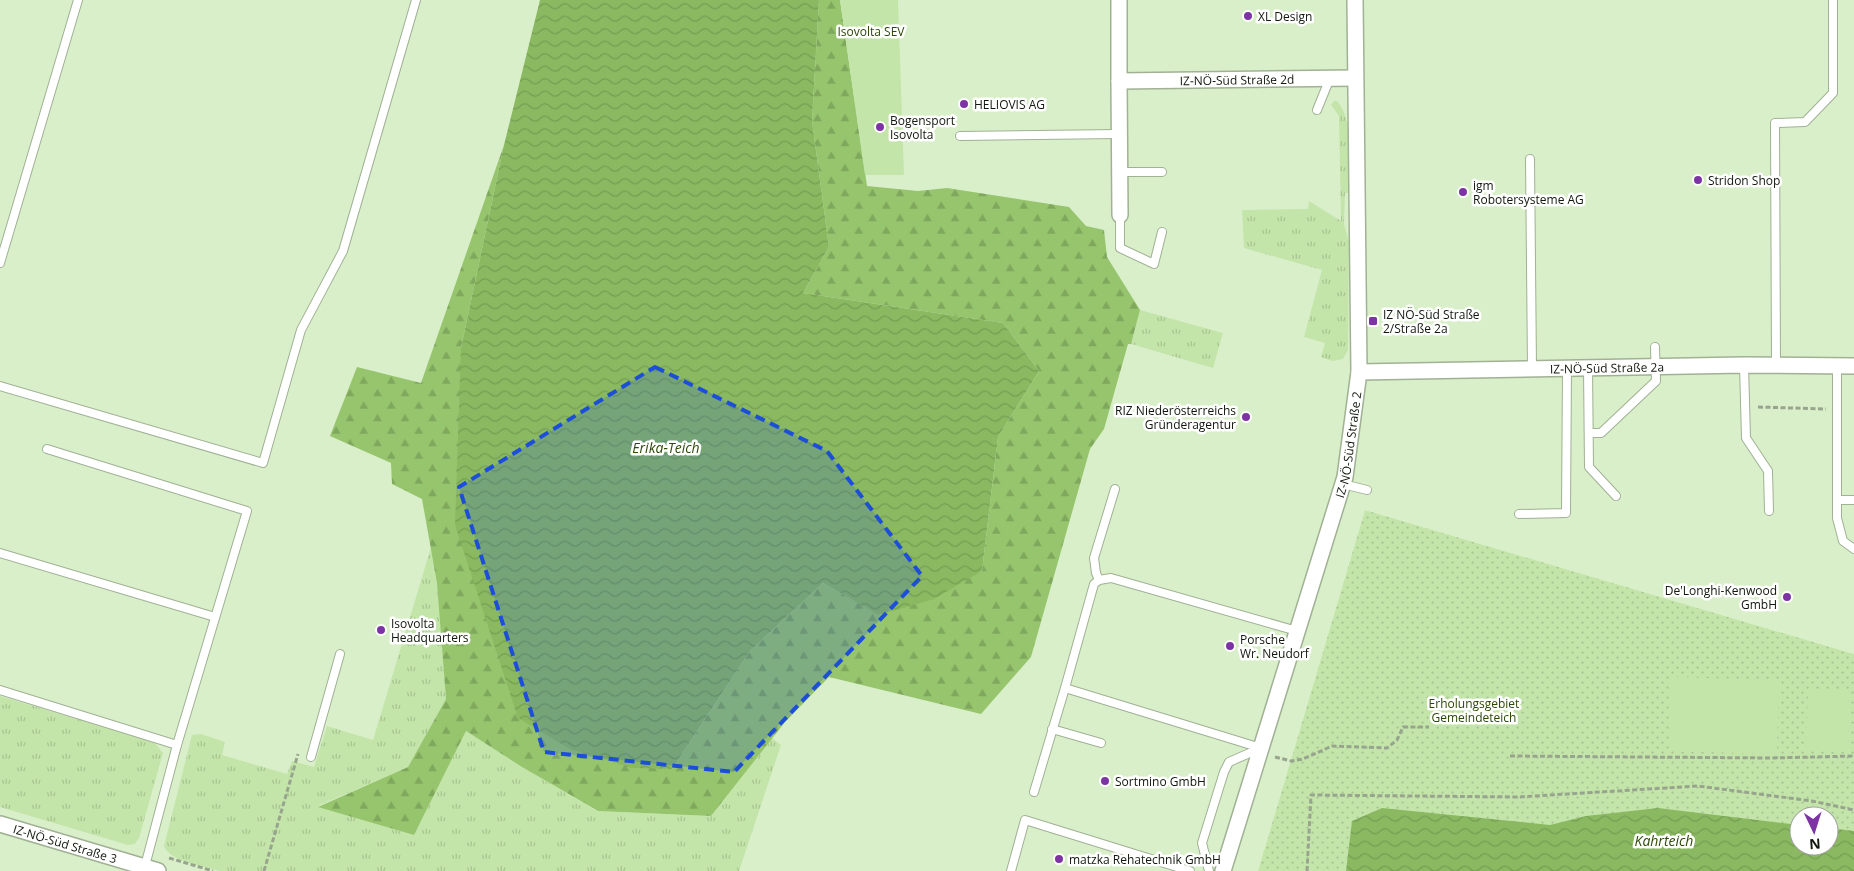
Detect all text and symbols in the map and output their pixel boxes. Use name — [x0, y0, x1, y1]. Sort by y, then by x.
place label: XL Design — [1258, 8, 1312, 25]
marker: XL Design — [1242, 10, 1254, 22]
park label: Isovolta SEV — [838, 23, 905, 40]
street label: IZ-NÖ-Süd Straße 2d — [1179, 70, 1295, 89]
place label: HELIOVIS AG — [974, 96, 1045, 113]
marker: HELIOVIS AG — [958, 98, 970, 110]
place label: Bogensport Isovolta — [890, 112, 955, 143]
marker: Bogensport Isovolta — [874, 121, 886, 133]
place label: Stridon Shop — [1708, 172, 1780, 189]
marker: Stridon Shop — [1692, 174, 1704, 186]
place label: igm Robotersysteme AG — [1473, 177, 1584, 208]
marker: igm Robotersysteme AG — [1457, 186, 1469, 198]
place label: IZ NÖ-Süd Straße 2/Straße 2a — [1383, 306, 1480, 337]
marker: IZ NÖ-Süd Straße 2/Straße 2a — [1367, 315, 1379, 327]
street label: IZ-NÖ-Süd Straße 2a — [1550, 358, 1664, 377]
street label: IZ-NÖ-Süd Straße 2 — [1331, 390, 1365, 500]
place label: RIZ Niederösterreichs Gründeragentur — [1115, 402, 1236, 433]
marker: RIZ Niederösterreichs Gründeragentur — [1240, 411, 1252, 423]
water label: Erika-Teich — [632, 438, 700, 457]
place label: De'Longhi-Kenwood GmbH — [1665, 582, 1777, 613]
marker: De'Longhi-Kenwood GmbH — [1781, 591, 1793, 603]
place label: Isovolta Headquarters — [391, 615, 469, 646]
marker: Isovolta Headquarters — [375, 624, 387, 636]
place label: Porsche Wr. Neudorf — [1240, 631, 1310, 662]
marker: Porsche Wr. Neudorf — [1224, 640, 1236, 652]
park label: Erholungsgebiet Gemeindeteich — [1429, 695, 1519, 726]
place label: Sortmino GmbH — [1115, 773, 1206, 790]
marker: Sortmino GmbH — [1099, 775, 1111, 787]
north arrow — [1789, 806, 1839, 856]
street label: IZ-NÖ-Süd Straße 3 — [11, 820, 119, 867]
water label: Kahrteich — [1635, 831, 1693, 850]
text: N — [1809, 835, 1821, 854]
place label: matzka Rehatechnik GmbH — [1069, 851, 1221, 868]
marker: matzka Rehatechnik GmbH — [1053, 853, 1065, 865]

